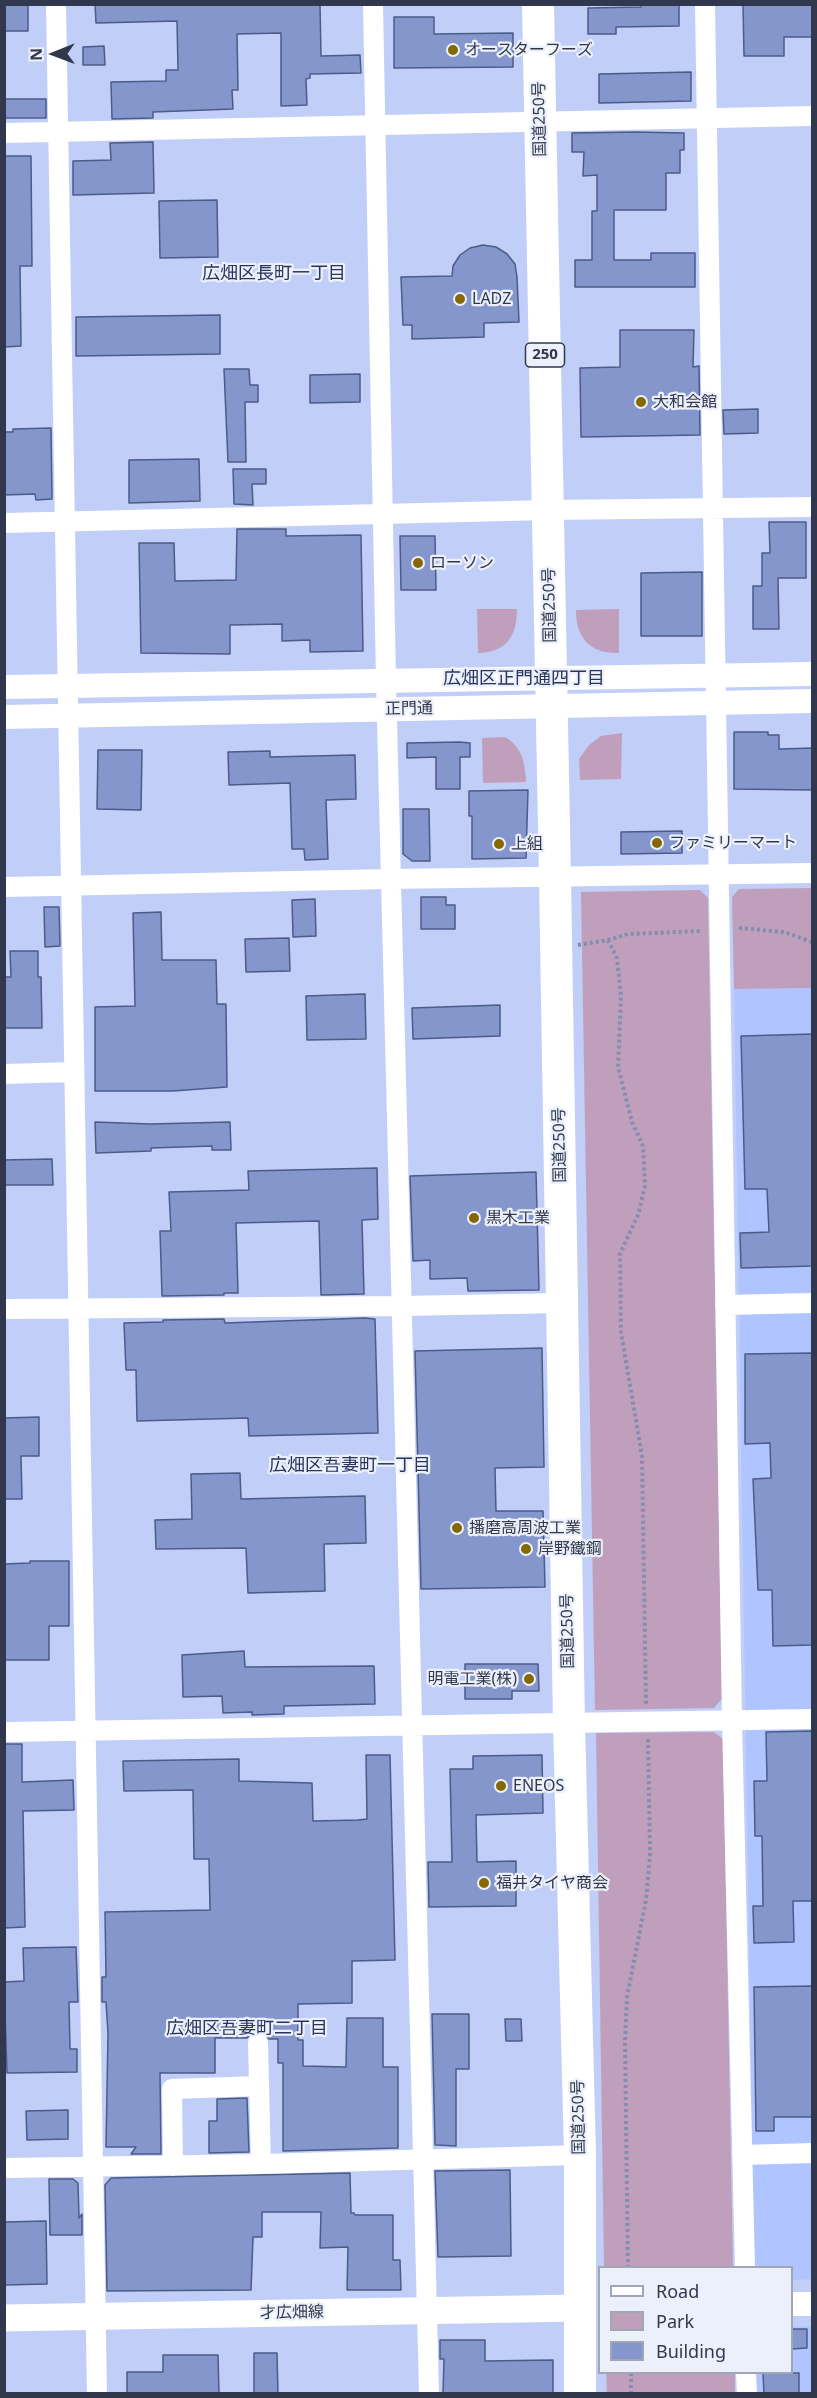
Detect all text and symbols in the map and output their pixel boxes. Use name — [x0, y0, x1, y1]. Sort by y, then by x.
north arrow — [24, 24, 84, 84]
place label: オースターフーズ — [465, 40, 593, 60]
marker: オースターフーズ — [446, 43, 460, 57]
text: N — [25, 48, 47, 61]
street label: 国道250号 — [530, 81, 550, 157]
district label: 広畑区長町一丁目 — [202, 263, 346, 285]
place label: LADZ — [472, 289, 511, 309]
marker: LADZ — [453, 292, 467, 306]
road number: 250 — [526, 343, 564, 367]
place label: 大和会館 — [653, 392, 717, 412]
marker: 大和会館 — [634, 395, 648, 409]
place label: ローソン — [430, 553, 494, 573]
marker: ローソン — [411, 556, 425, 570]
street label: 国道250号 — [540, 567, 560, 643]
district label: 広畑区正門通四丁目 — [443, 668, 605, 690]
street label: 正門通 — [385, 699, 433, 719]
place label: ファミリーマート — [669, 833, 797, 853]
place label: 上組 — [511, 834, 543, 854]
marker: ファミリーマート — [650, 836, 664, 850]
marker: 上組 — [492, 837, 506, 851]
street label: 国道250号 — [550, 1107, 570, 1183]
place label: 黒木工業 — [486, 1208, 550, 1228]
marker: 黒木工業 — [467, 1211, 481, 1225]
district label: 広畑区吾妻町一丁目 — [269, 1455, 431, 1477]
place label: 播磨高周波工業 — [469, 1518, 581, 1538]
marker: 播磨高周波工業 — [450, 1521, 464, 1535]
place label: 岸野鐵鋼 — [538, 1539, 602, 1559]
marker: 岸野鐵鋼 — [519, 1542, 533, 1556]
street label: 国道250号 — [558, 1593, 578, 1669]
place label: 明電工業(株) — [427, 1669, 517, 1689]
marker: 明電工業(株) — [522, 1672, 536, 1686]
place label: ENEOS — [513, 1776, 564, 1796]
marker: ENEOS — [494, 1779, 508, 1793]
place label: 福井タイヤ商会 — [496, 1873, 608, 1893]
marker: 福井タイヤ商会 — [477, 1876, 491, 1890]
district label: 広畑区吾妻町二丁目 — [166, 2018, 328, 2040]
street label: 国道250号 — [569, 2079, 589, 2155]
legend — [598, 2266, 793, 2374]
text: Road — [656, 2279, 699, 2303]
street label: 才広畑線 — [260, 2303, 324, 2323]
text: Park — [656, 2309, 694, 2333]
text: Building — [656, 2339, 726, 2363]

